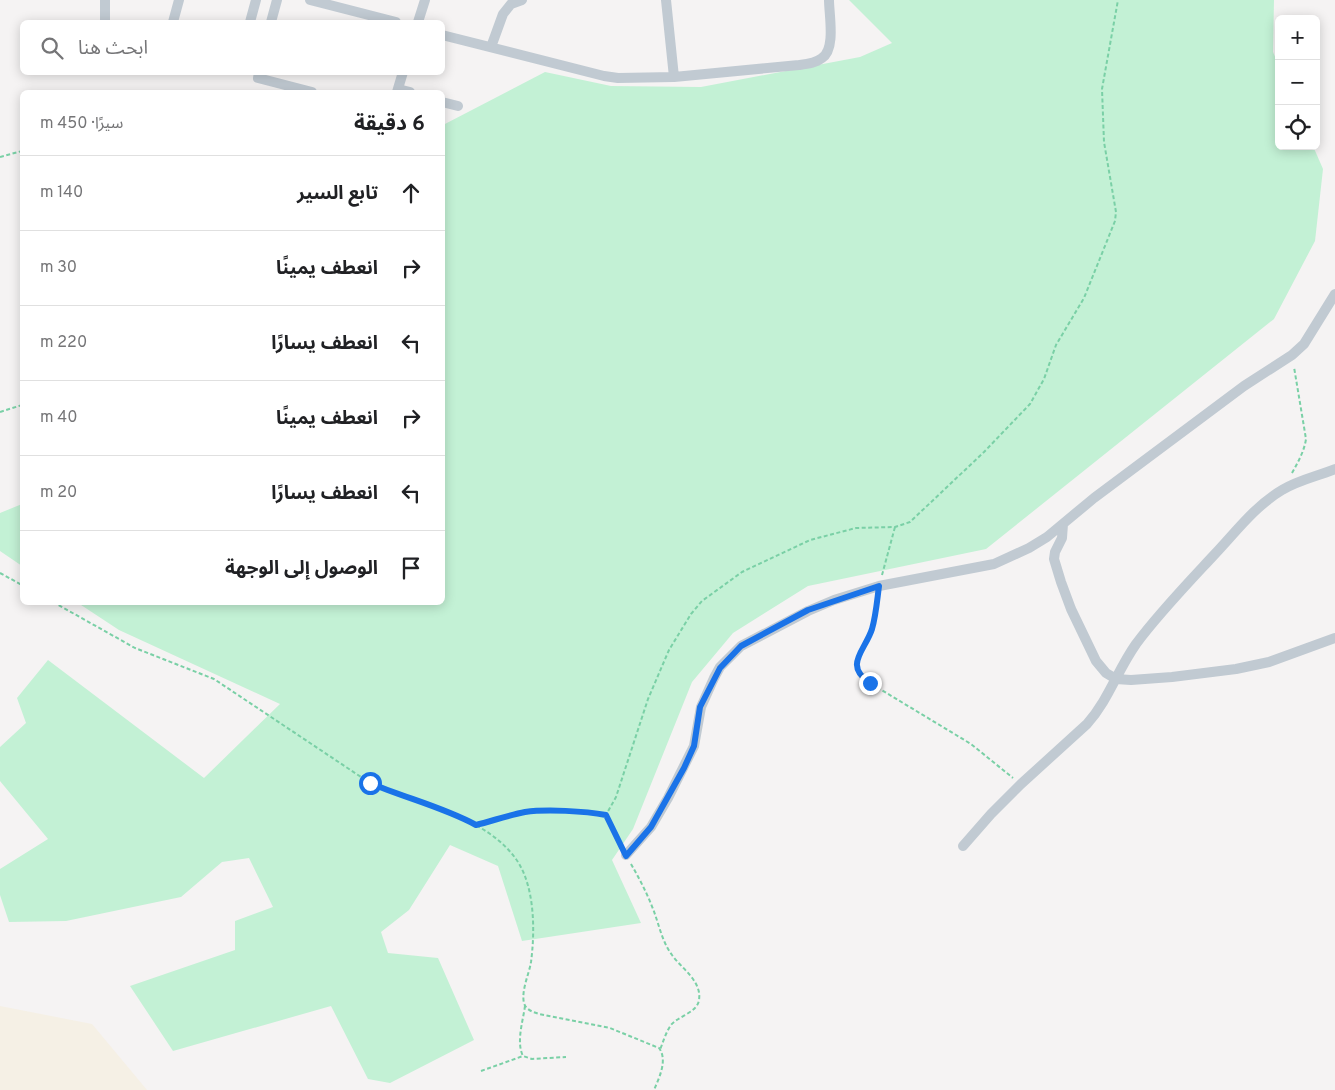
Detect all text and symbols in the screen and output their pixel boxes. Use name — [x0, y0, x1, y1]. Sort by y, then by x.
map controls — [1275, 15, 1320, 150]
button: + — [1275, 15, 1320, 60]
search box — [20, 20, 445, 75]
icon: search — [38, 34, 66, 62]
text: ابحث هنا — [78, 37, 148, 61]
button: − — [1275, 60, 1320, 105]
button: locate — [1275, 105, 1320, 150]
text: 6 دقيقة — [354, 111, 425, 138]
text: سيرًا · 450 m — [40, 114, 123, 134]
icon: ahead — [397, 179, 425, 207]
text: تابع السير — [297, 182, 378, 206]
text: 140 m — [40, 183, 83, 203]
icon: right — [397, 254, 425, 282]
text: انعطف يمينًا — [276, 257, 378, 281]
text: 30 m — [40, 258, 77, 278]
icon: left — [397, 329, 425, 357]
text: انعطف يسارًا — [271, 332, 378, 356]
text: 220 m — [40, 333, 87, 353]
icon: right — [397, 404, 425, 432]
text: انعطف يمينًا — [276, 407, 378, 431]
text: 40 m — [40, 408, 78, 428]
icon: left — [397, 479, 425, 507]
text: انعطف يسارًا — [271, 482, 378, 506]
text: 20 m — [40, 483, 77, 503]
icon: arrive — [397, 554, 425, 582]
text: الوصول إلى الوجهة — [225, 557, 378, 581]
route end — [859, 672, 882, 695]
route start — [359, 772, 382, 795]

